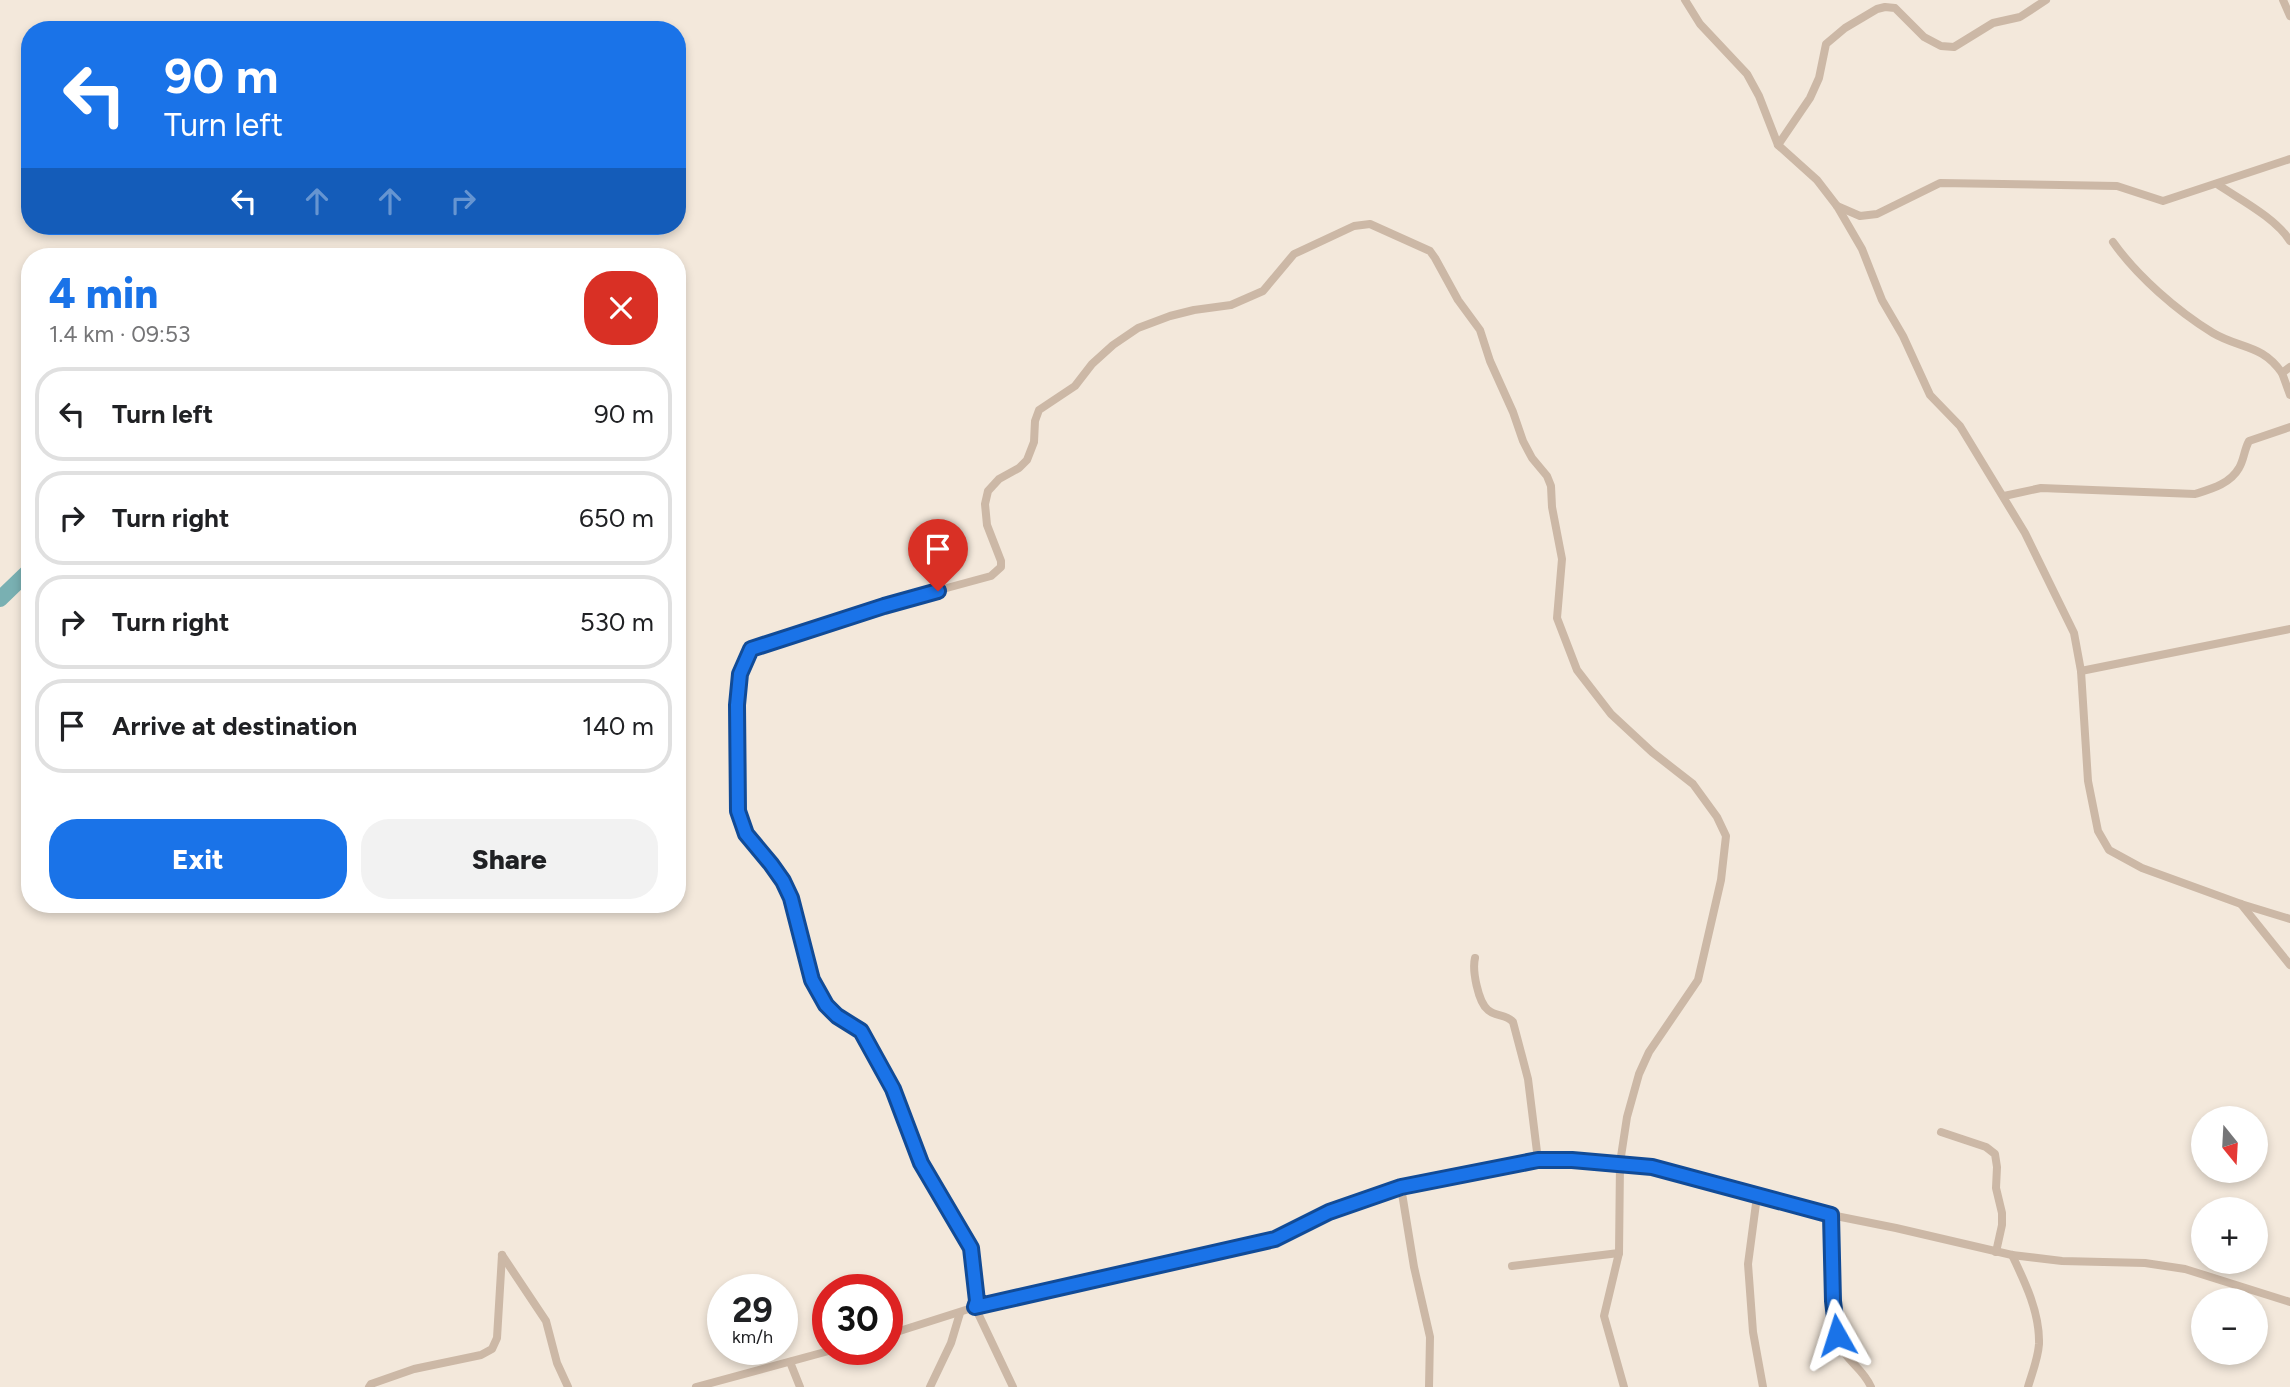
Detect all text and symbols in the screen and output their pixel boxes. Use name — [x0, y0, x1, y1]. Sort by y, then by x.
text: 90 m — [164, 46, 279, 105]
icon: left — [49, 49, 140, 140]
text: Turn left — [164, 106, 283, 144]
icon: left — [225, 182, 263, 220]
icon: ahead — [298, 182, 336, 220]
icon: ahead — [371, 182, 409, 220]
icon: right — [444, 182, 482, 220]
text: 4 min — [49, 268, 158, 319]
button: close — [584, 271, 658, 345]
text: 1.4 km · 09:53 — [49, 320, 191, 348]
icon: left — [53, 395, 91, 433]
text: Turn left — [112, 398, 213, 430]
text: 90 m — [594, 398, 654, 430]
icon: right — [53, 499, 91, 537]
text: Turn right — [112, 502, 229, 534]
text: 650 m — [579, 502, 654, 534]
pin — [908, 519, 968, 591]
icon: arrive — [919, 530, 957, 568]
icon: right — [53, 603, 91, 641]
text: Turn right — [112, 606, 229, 638]
text: 530 m — [580, 606, 654, 638]
icon: arrive — [53, 707, 91, 745]
text: Arrive at destination — [112, 710, 357, 742]
text: 140 m — [582, 710, 654, 742]
button: Exit — [49, 819, 347, 899]
button: Share — [361, 819, 658, 899]
north arrow — [2191, 1106, 2268, 1183]
map controls — [2191, 1106, 2268, 1365]
button: + — [2191, 1197, 2268, 1274]
speed limit sign: 30 — [812, 1274, 903, 1365]
button: − — [2191, 1288, 2268, 1365]
text: 29 — [732, 1289, 773, 1331]
position arrow — [1800, 1298, 1874, 1372]
text: km/h — [732, 1326, 773, 1348]

